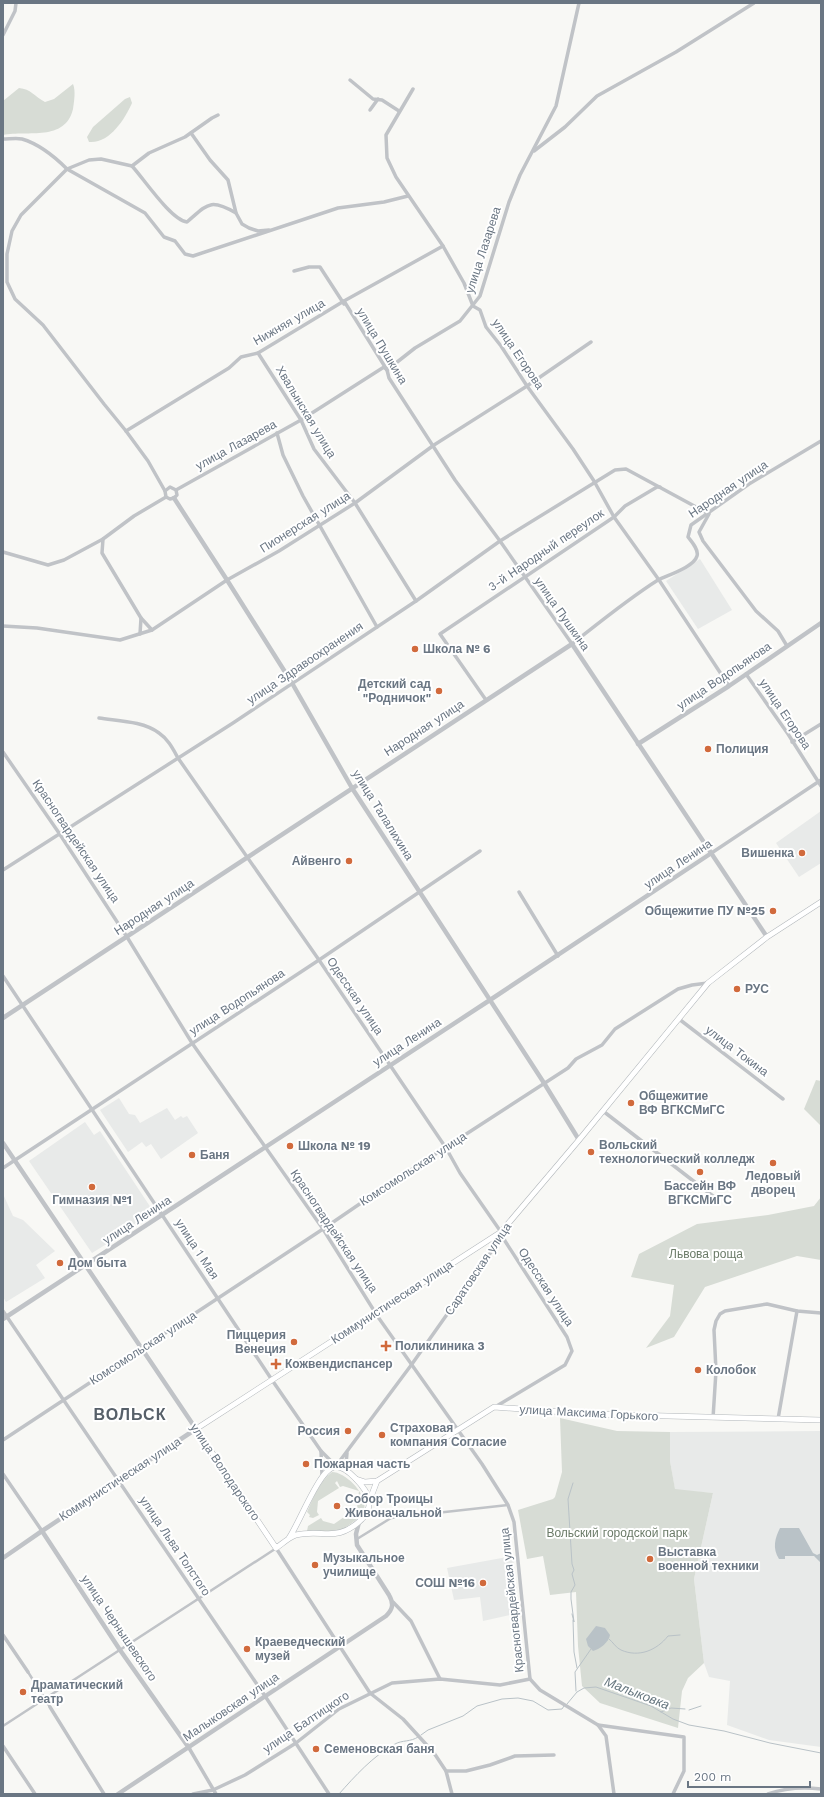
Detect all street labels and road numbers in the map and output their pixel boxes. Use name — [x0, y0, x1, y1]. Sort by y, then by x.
street label: улица Лазарева — [462, 205, 504, 295]
street label: Нижняя улица — [251, 296, 327, 348]
street label: улица Пушкина — [354, 305, 410, 387]
street label: улица Егорова — [489, 316, 547, 392]
street label: Хвалынская улица — [273, 363, 339, 461]
street label: улица Лазарева — [193, 417, 279, 473]
street label: Народная улица — [686, 457, 770, 521]
street label: Пионерская улица — [257, 488, 353, 555]
street label: 3-й Народный переулок — [485, 506, 607, 594]
street label: улица Пушкина — [531, 575, 593, 654]
street label: улица Здравоохранения — [244, 619, 366, 707]
street label: улица Водопьянова — [674, 639, 774, 713]
street label: улица Егорова — [756, 676, 814, 752]
street label: Народная улица — [381, 697, 467, 759]
street label: улица Талалихина — [350, 767, 417, 863]
street label: Красногвардейская улица — [30, 777, 123, 905]
street label: улица Ленина — [642, 836, 715, 892]
street label: Народная улица — [111, 876, 197, 938]
street label: Одесская улица — [324, 955, 386, 1038]
street label: улица Водопьянова — [187, 966, 287, 1038]
street label: улица Ленина — [370, 1015, 444, 1069]
street label: улица Токина — [703, 1023, 772, 1079]
street label: Комсомольская улица — [357, 1129, 469, 1209]
street label: Красногвардейская улица — [288, 1167, 381, 1295]
street label: улица Ленина — [100, 1193, 174, 1247]
street label: улица 1 Мая — [172, 1216, 222, 1282]
street label: Саратовская улица — [442, 1220, 514, 1318]
street label: Одесская улица — [515, 1245, 577, 1329]
street label: Коммунистическая улица — [328, 1257, 456, 1347]
street label: Комсомольская улица — [87, 1308, 199, 1388]
street label: улица Максима Горького — [519, 1402, 659, 1424]
street label: улица Володарского — [187, 1421, 263, 1524]
street label: Коммунистическая улица — [56, 1434, 184, 1524]
street label: улица Льва Толстого — [137, 1494, 214, 1599]
street label: Красногвардейская улица — [497, 1527, 527, 1673]
street label: улица Чернышевского — [78, 1572, 160, 1684]
street label: Малыковская улица — [180, 1670, 282, 1744]
street label: улица Балтицкого — [260, 1688, 352, 1756]

